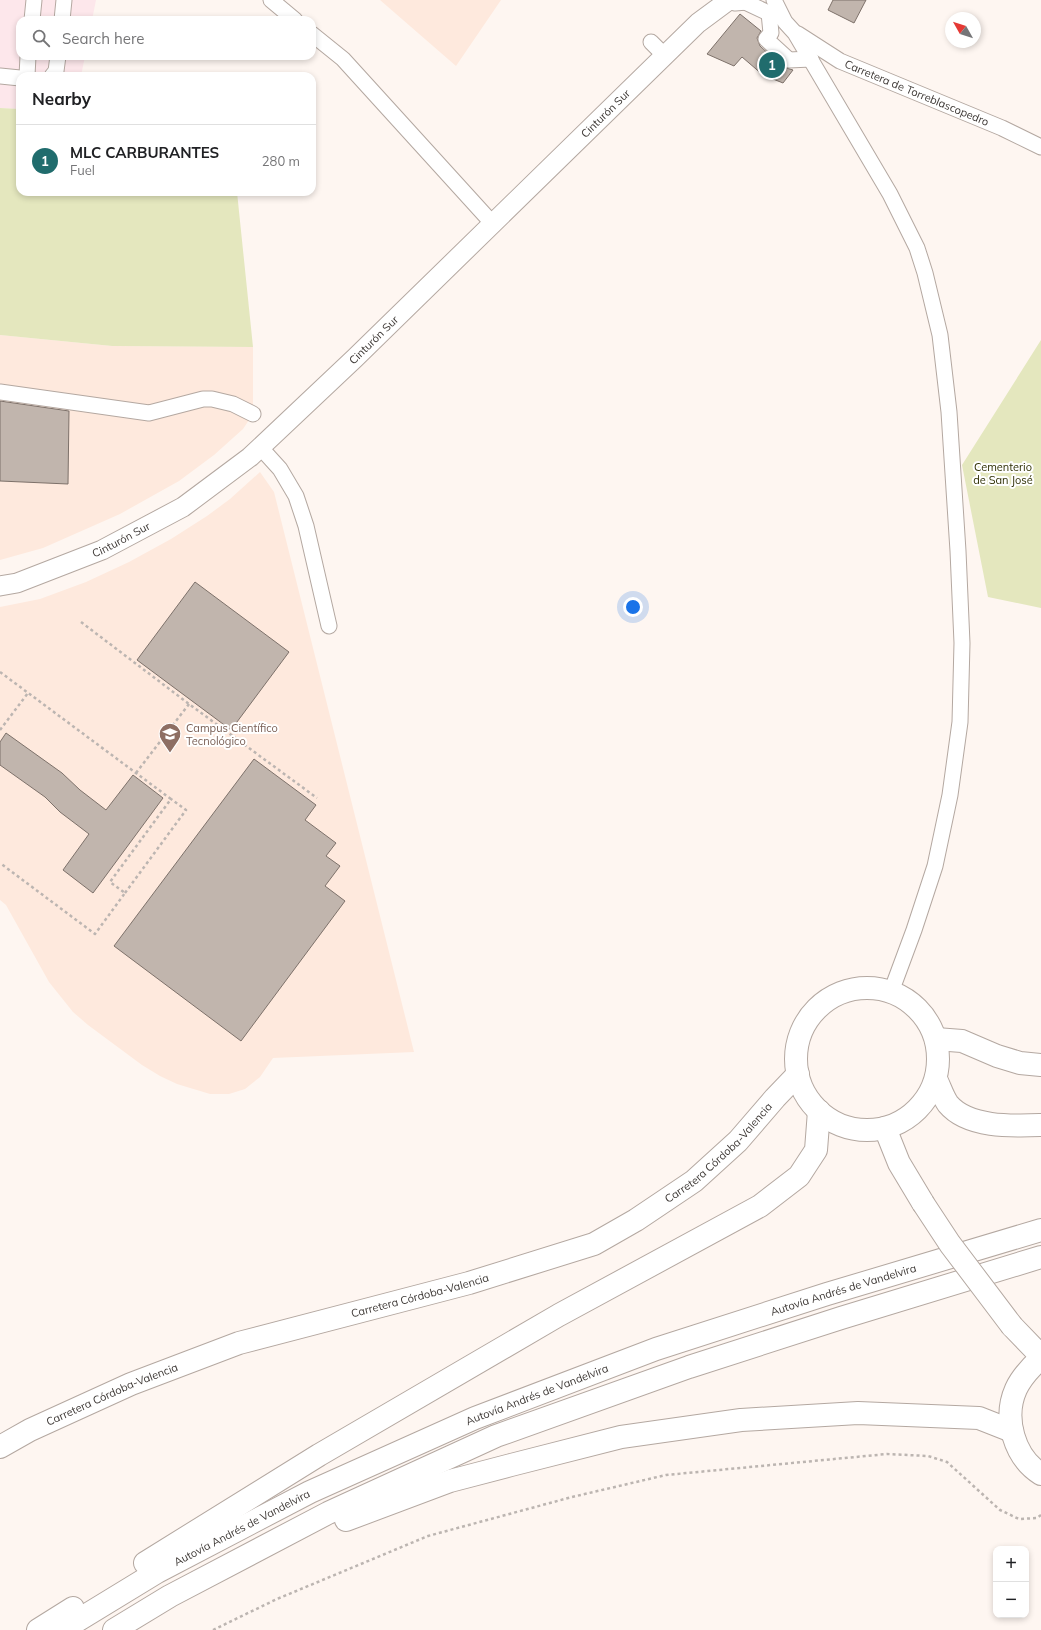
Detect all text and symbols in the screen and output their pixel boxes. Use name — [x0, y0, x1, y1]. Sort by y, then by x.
north arrow — [945, 12, 981, 48]
search box — [16, 16, 316, 60]
icon: search — [30, 27, 52, 49]
text: Search here — [62, 29, 144, 48]
pin: 1 — [759, 50, 785, 80]
street label: Carretera de Torreblascopedro — [843, 57, 991, 129]
street label: Cinturón Sur — [578, 86, 633, 141]
text: Nearby — [32, 88, 91, 109]
text: MLC CARBURANTES — [70, 143, 219, 162]
text: 1 — [41, 153, 49, 169]
text: 280 m — [262, 153, 300, 169]
text: Fuel — [70, 162, 95, 178]
street label: Cinturón Sur — [346, 313, 401, 367]
park label: Cementerio de San José — [973, 460, 1033, 487]
street label: Cinturón Sur — [90, 519, 152, 560]
your location — [623, 597, 643, 617]
school or university icon: Campus Científico Tecnológico — [157, 721, 183, 754]
place label: Campus Científico Tecnológico — [186, 721, 278, 748]
street label: Carretera Córdoba-Valencia — [662, 1099, 775, 1206]
street label: Autovía Andrés de Vandelvira — [769, 1261, 918, 1319]
street label: Carretera Córdoba-Valencia — [349, 1270, 491, 1321]
street label: Carretera Córdoba-Valencia — [44, 1360, 180, 1429]
street label: Autovía Andrés de Vandelvira — [463, 1361, 610, 1428]
street label: Autovía Andrés de Vandelvira — [171, 1486, 312, 1569]
map controls — [993, 1546, 1029, 1618]
button: + — [993, 1546, 1029, 1582]
button: − — [993, 1582, 1029, 1618]

